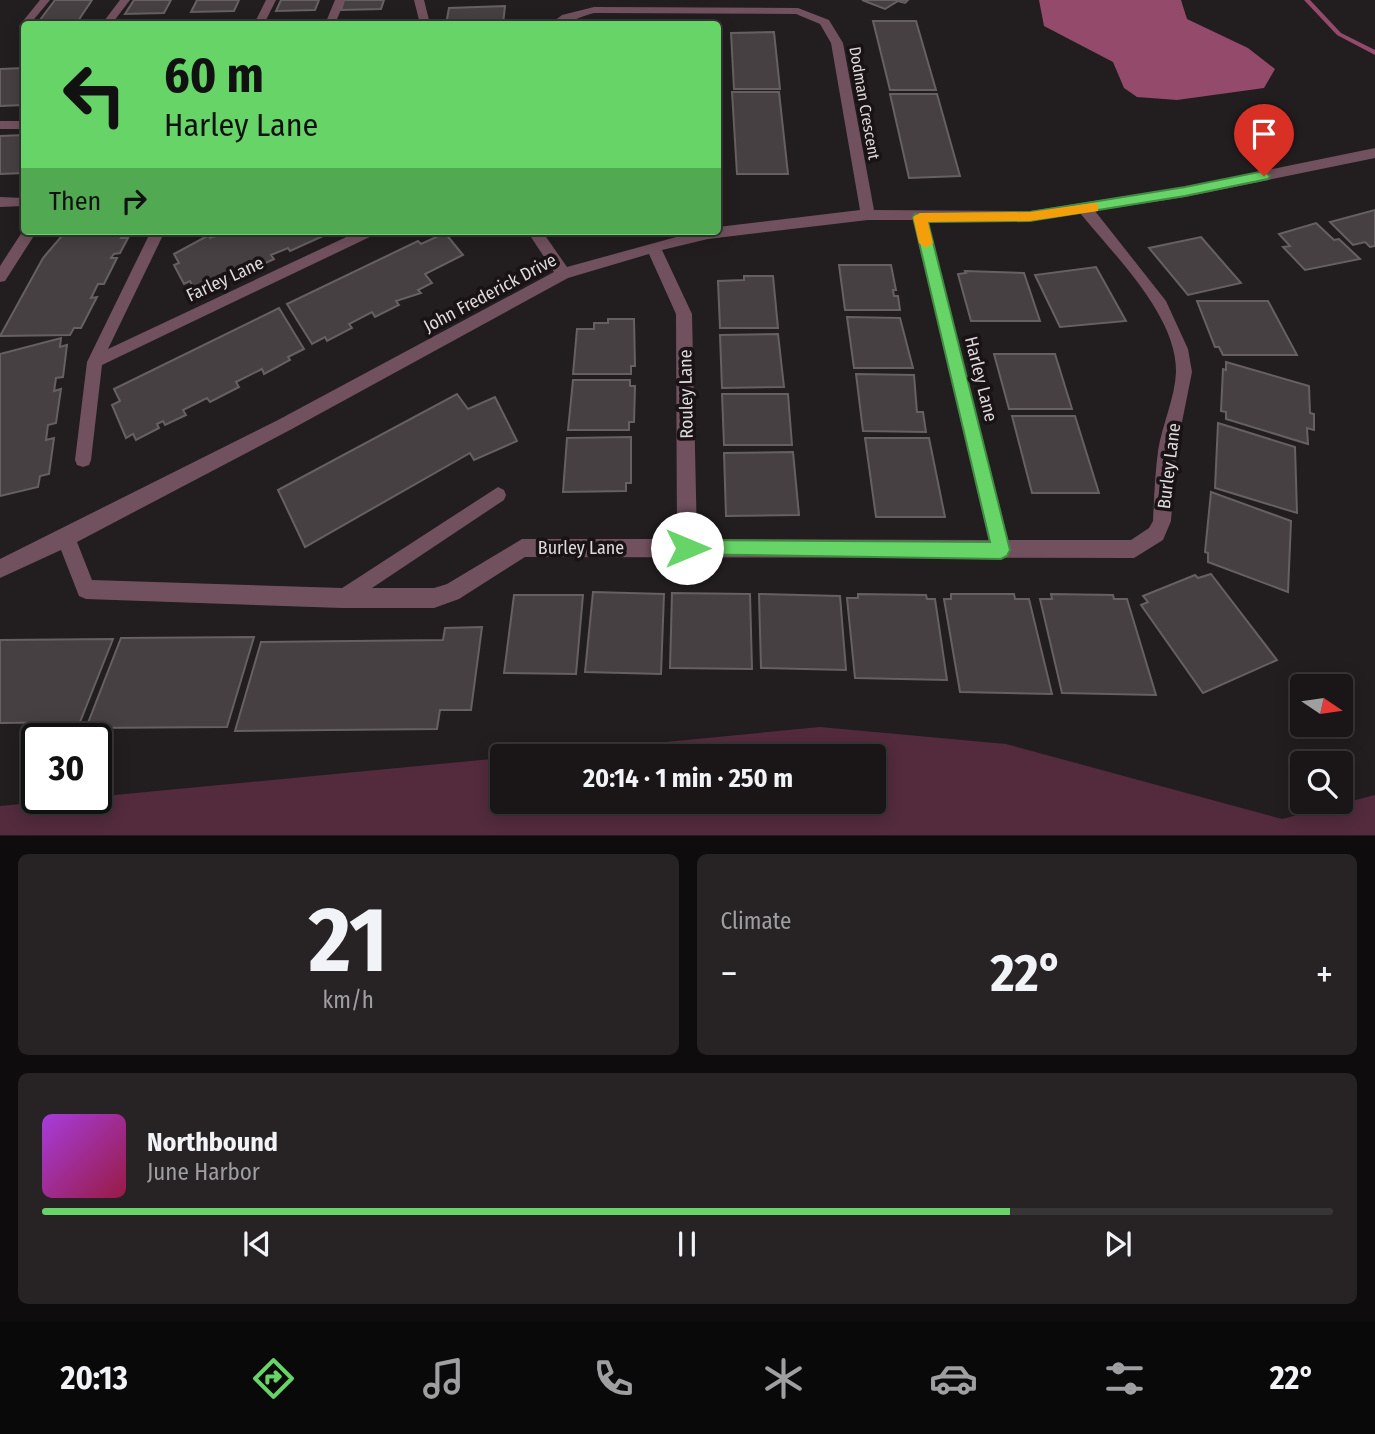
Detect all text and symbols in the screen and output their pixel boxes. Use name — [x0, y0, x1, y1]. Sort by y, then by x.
street label: Dodman Crescent — [845, 45, 884, 162]
text: 60 m — [164, 46, 264, 105]
icon: left — [49, 49, 140, 140]
pin — [1234, 104, 1294, 176]
text: Harley Lane — [164, 106, 318, 144]
icon: arrive — [1245, 115, 1283, 153]
icon: right — [115, 182, 153, 220]
text: Then — [49, 186, 101, 217]
street label: John Frederick Drive — [420, 249, 560, 337]
street label: Farley Lane — [183, 252, 267, 306]
street label: Harley Lane — [960, 334, 1002, 424]
street label: Rouley Lane — [674, 349, 698, 439]
street label: Burley Lane — [1153, 422, 1185, 510]
position arrow — [650, 511, 724, 585]
street label: Burley Lane — [538, 537, 624, 559]
north arrow — [1290, 674, 1353, 737]
map controls — [1290, 674, 1353, 814]
speed limit sign: 30 — [21, 723, 112, 814]
button: search — [1290, 751, 1353, 814]
text: 20:14 · 1 min · 250 m — [583, 763, 793, 794]
text: 21 — [309, 886, 388, 995]
text: Climate — [721, 907, 791, 935]
text: 22° — [990, 942, 1063, 1005]
text: − — [721, 951, 738, 997]
text: + — [1316, 951, 1333, 997]
text: km/h — [323, 986, 374, 1014]
text: Northbound — [147, 1127, 278, 1158]
text: June Harbor — [147, 1158, 260, 1186]
icon: previous — [238, 1225, 276, 1263]
icon: pause — [668, 1225, 706, 1263]
icon: next — [1099, 1225, 1137, 1263]
icon: directions — [249, 1354, 298, 1403]
icon: music — [419, 1354, 468, 1403]
icon: phone — [589, 1354, 638, 1403]
icon: climate — [759, 1354, 808, 1403]
icon: car — [929, 1354, 978, 1403]
icon: filters — [1100, 1354, 1149, 1403]
text: 20:13 — [61, 1359, 128, 1397]
text: 22° — [1270, 1359, 1314, 1397]

